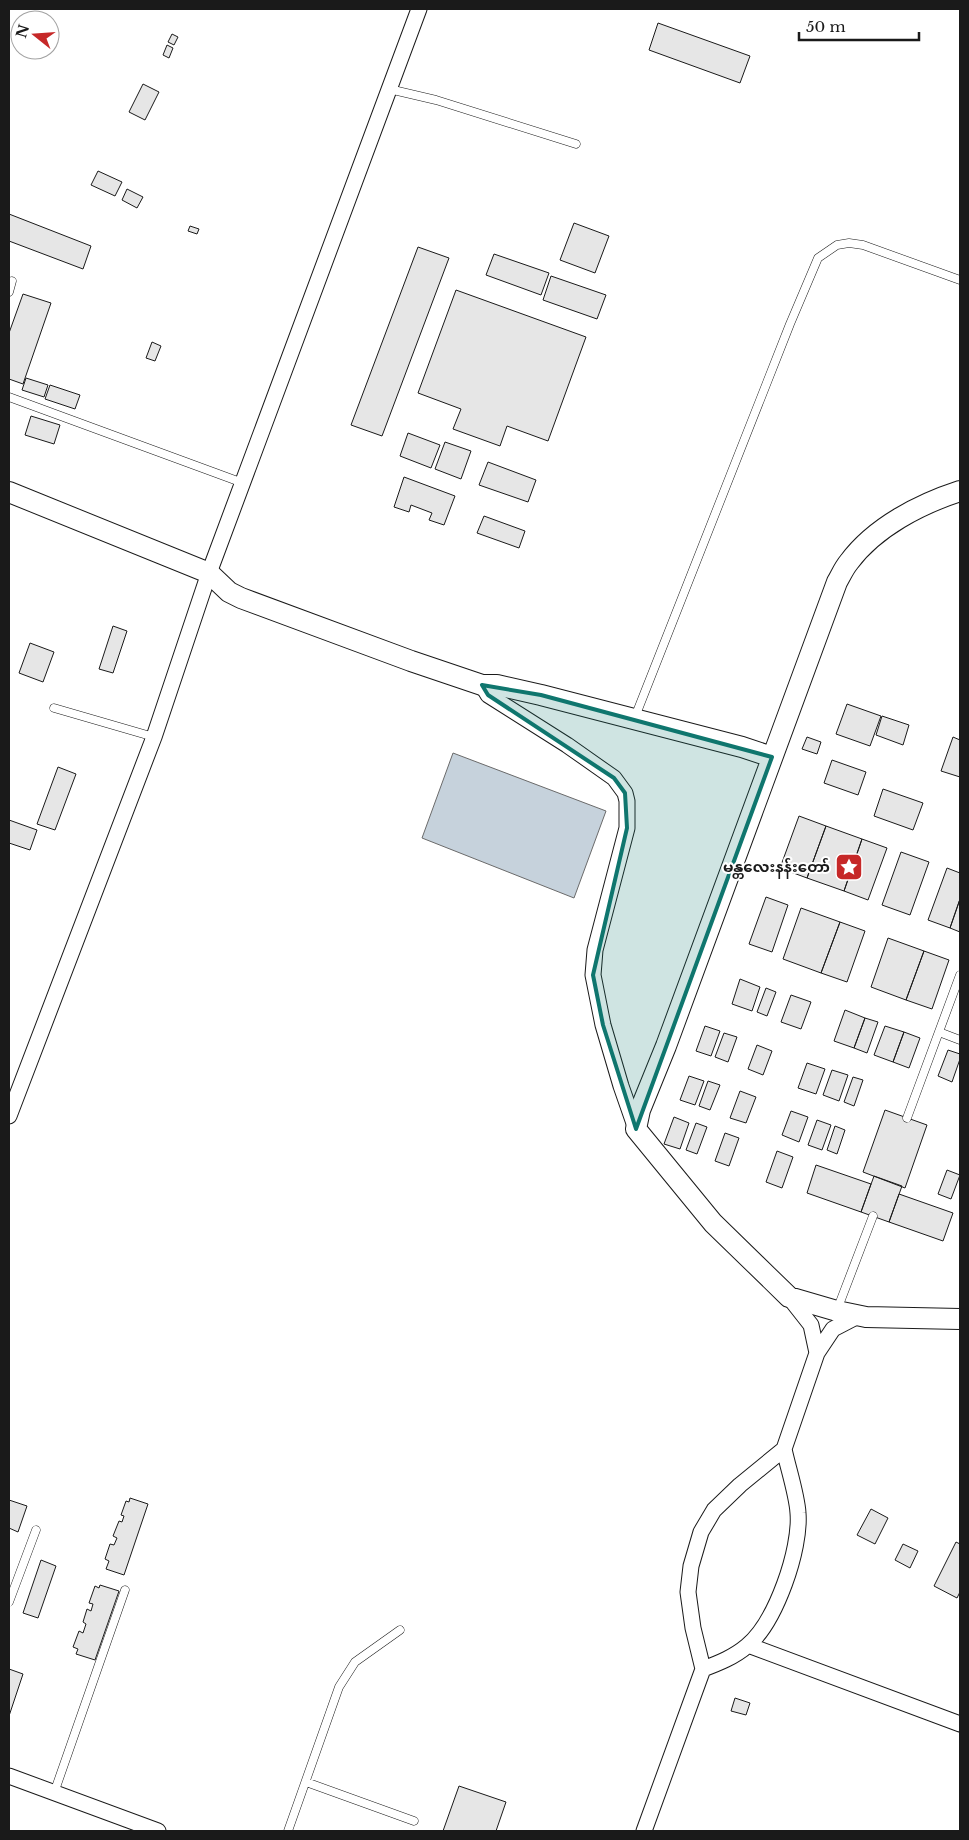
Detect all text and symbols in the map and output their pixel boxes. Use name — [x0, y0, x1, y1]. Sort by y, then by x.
north arrow — [10, 10, 60, 60]
scale bar — [799, 10, 919, 42]
text: 50 m — [806, 17, 846, 36]
text: N — [12, 22, 33, 40]
place icon: မန္တလေးနန်းတော် — [834, 852, 864, 882]
place label: မန္တလေးနန်းတော် — [723, 857, 830, 879]

